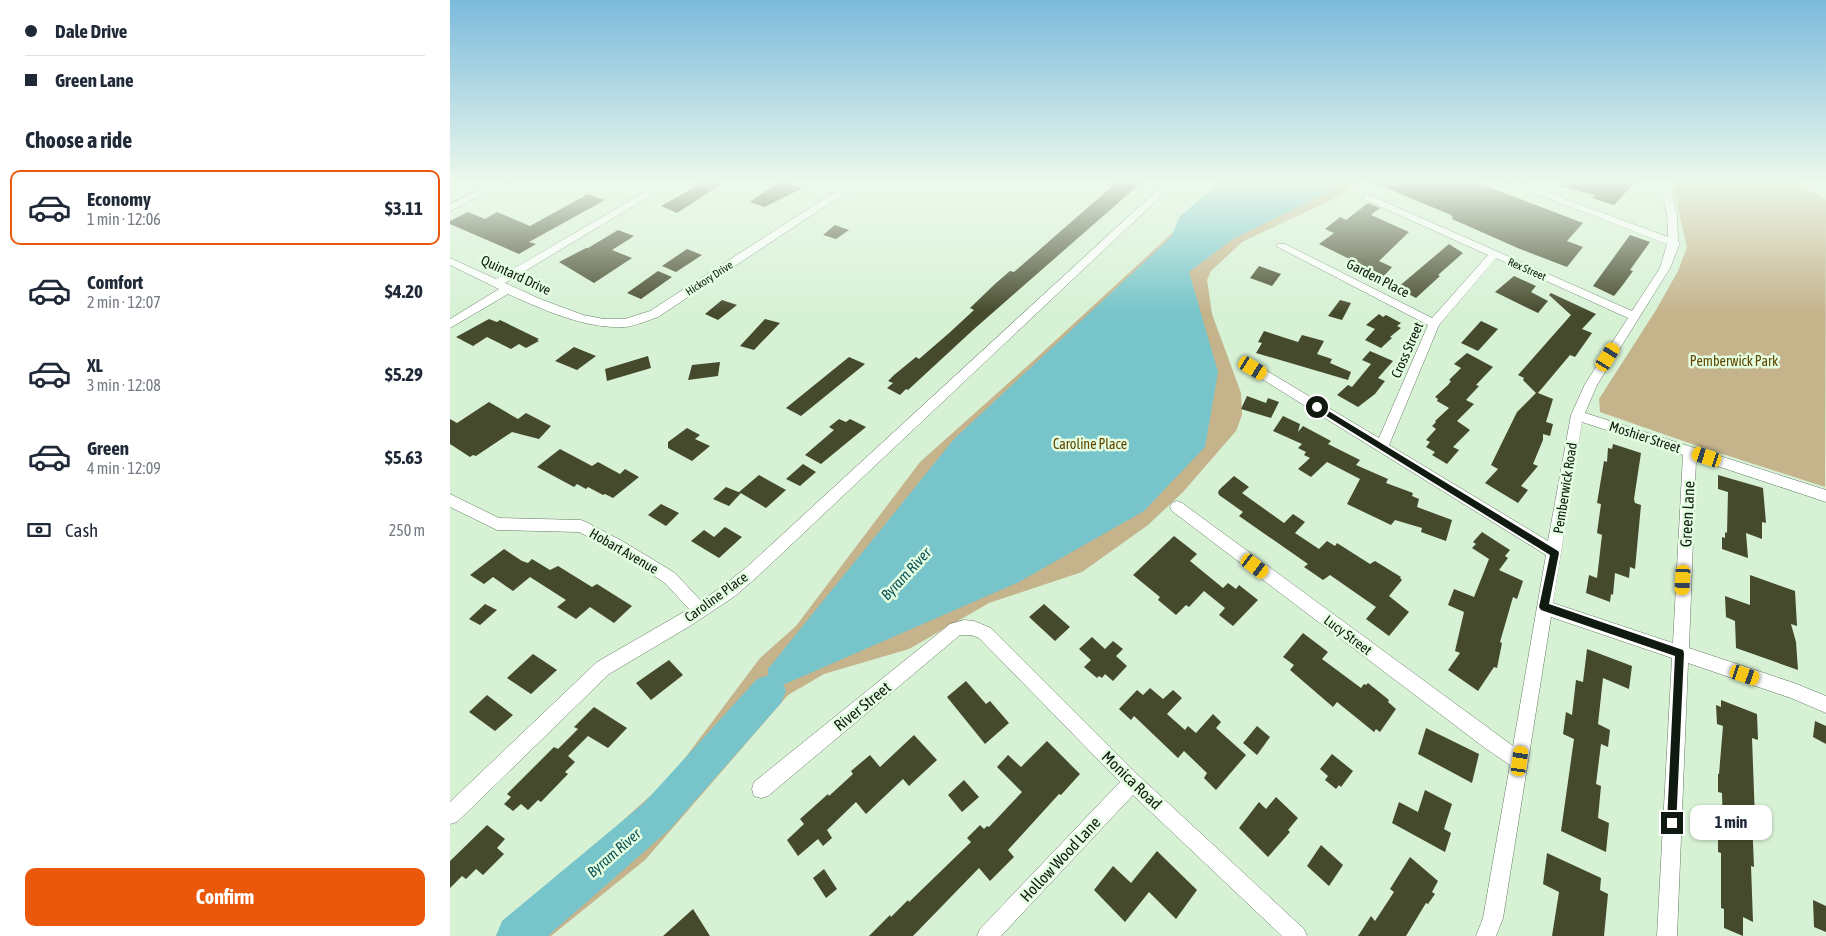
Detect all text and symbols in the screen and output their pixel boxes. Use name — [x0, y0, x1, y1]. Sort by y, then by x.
text: Dale Drive — [55, 20, 127, 42]
text: Green Lane — [55, 69, 134, 91]
text: Choose a ride — [25, 127, 132, 153]
icon: car — [27, 185, 72, 230]
text: Economy — [87, 188, 151, 210]
text: $3.11 — [385, 197, 423, 219]
text: 1 min · 12:06 — [87, 210, 161, 228]
street label: Quintard Drive — [478, 252, 554, 298]
street label: Garden Place — [1344, 255, 1412, 301]
street label: Rex Street — [1506, 255, 1548, 283]
street label: Hickory Drive — [683, 258, 735, 298]
icon: car — [27, 268, 72, 313]
text: Comfort — [87, 271, 143, 293]
text: $4.20 — [385, 280, 423, 302]
text: 2 min · 12:07 — [87, 293, 161, 311]
street label: Cross Street — [1388, 320, 1426, 380]
car — [1593, 340, 1622, 374]
icon: car — [27, 351, 72, 396]
park label: Pemberwick Park — [1690, 353, 1778, 369]
text: XL — [87, 354, 103, 376]
car — [1236, 354, 1269, 382]
text: $5.29 — [385, 363, 423, 385]
text: 3 min · 12:08 — [87, 376, 161, 394]
route start — [1306, 396, 1328, 418]
street label: Moshier Street — [1607, 418, 1683, 456]
icon: car — [27, 434, 72, 479]
park label: Caroline Place — [1053, 436, 1127, 452]
text: Green — [87, 437, 129, 459]
street label: Pemberwick Road — [1550, 441, 1580, 535]
car — [1690, 445, 1723, 469]
text: $5.63 — [385, 446, 423, 468]
text: 4 min · 12:09 — [87, 459, 161, 477]
street label: Green Lane — [1676, 480, 1698, 548]
icon: cash — [25, 516, 53, 544]
text: Cash — [65, 519, 98, 541]
text: 250 m — [389, 521, 425, 539]
street label: Hobart Avenue — [587, 525, 661, 577]
water label: Byram River — [877, 544, 935, 603]
car — [1238, 551, 1271, 581]
car — [1674, 565, 1691, 595]
street label: Caroline Place — [681, 569, 751, 625]
street label: Lucy Street — [1321, 612, 1375, 658]
car — [1728, 663, 1761, 687]
street label: River Street — [830, 678, 894, 734]
car — [1510, 745, 1529, 777]
street label: Monica Road — [1098, 747, 1166, 813]
callout: 1 min — [1690, 806, 1772, 840]
route end — [1661, 812, 1683, 834]
street label: Hollow Wood Lane — [1016, 813, 1104, 905]
text: 1 min — [1715, 813, 1747, 831]
water label: Byram River — [583, 824, 644, 880]
button: Confirm — [25, 868, 425, 926]

